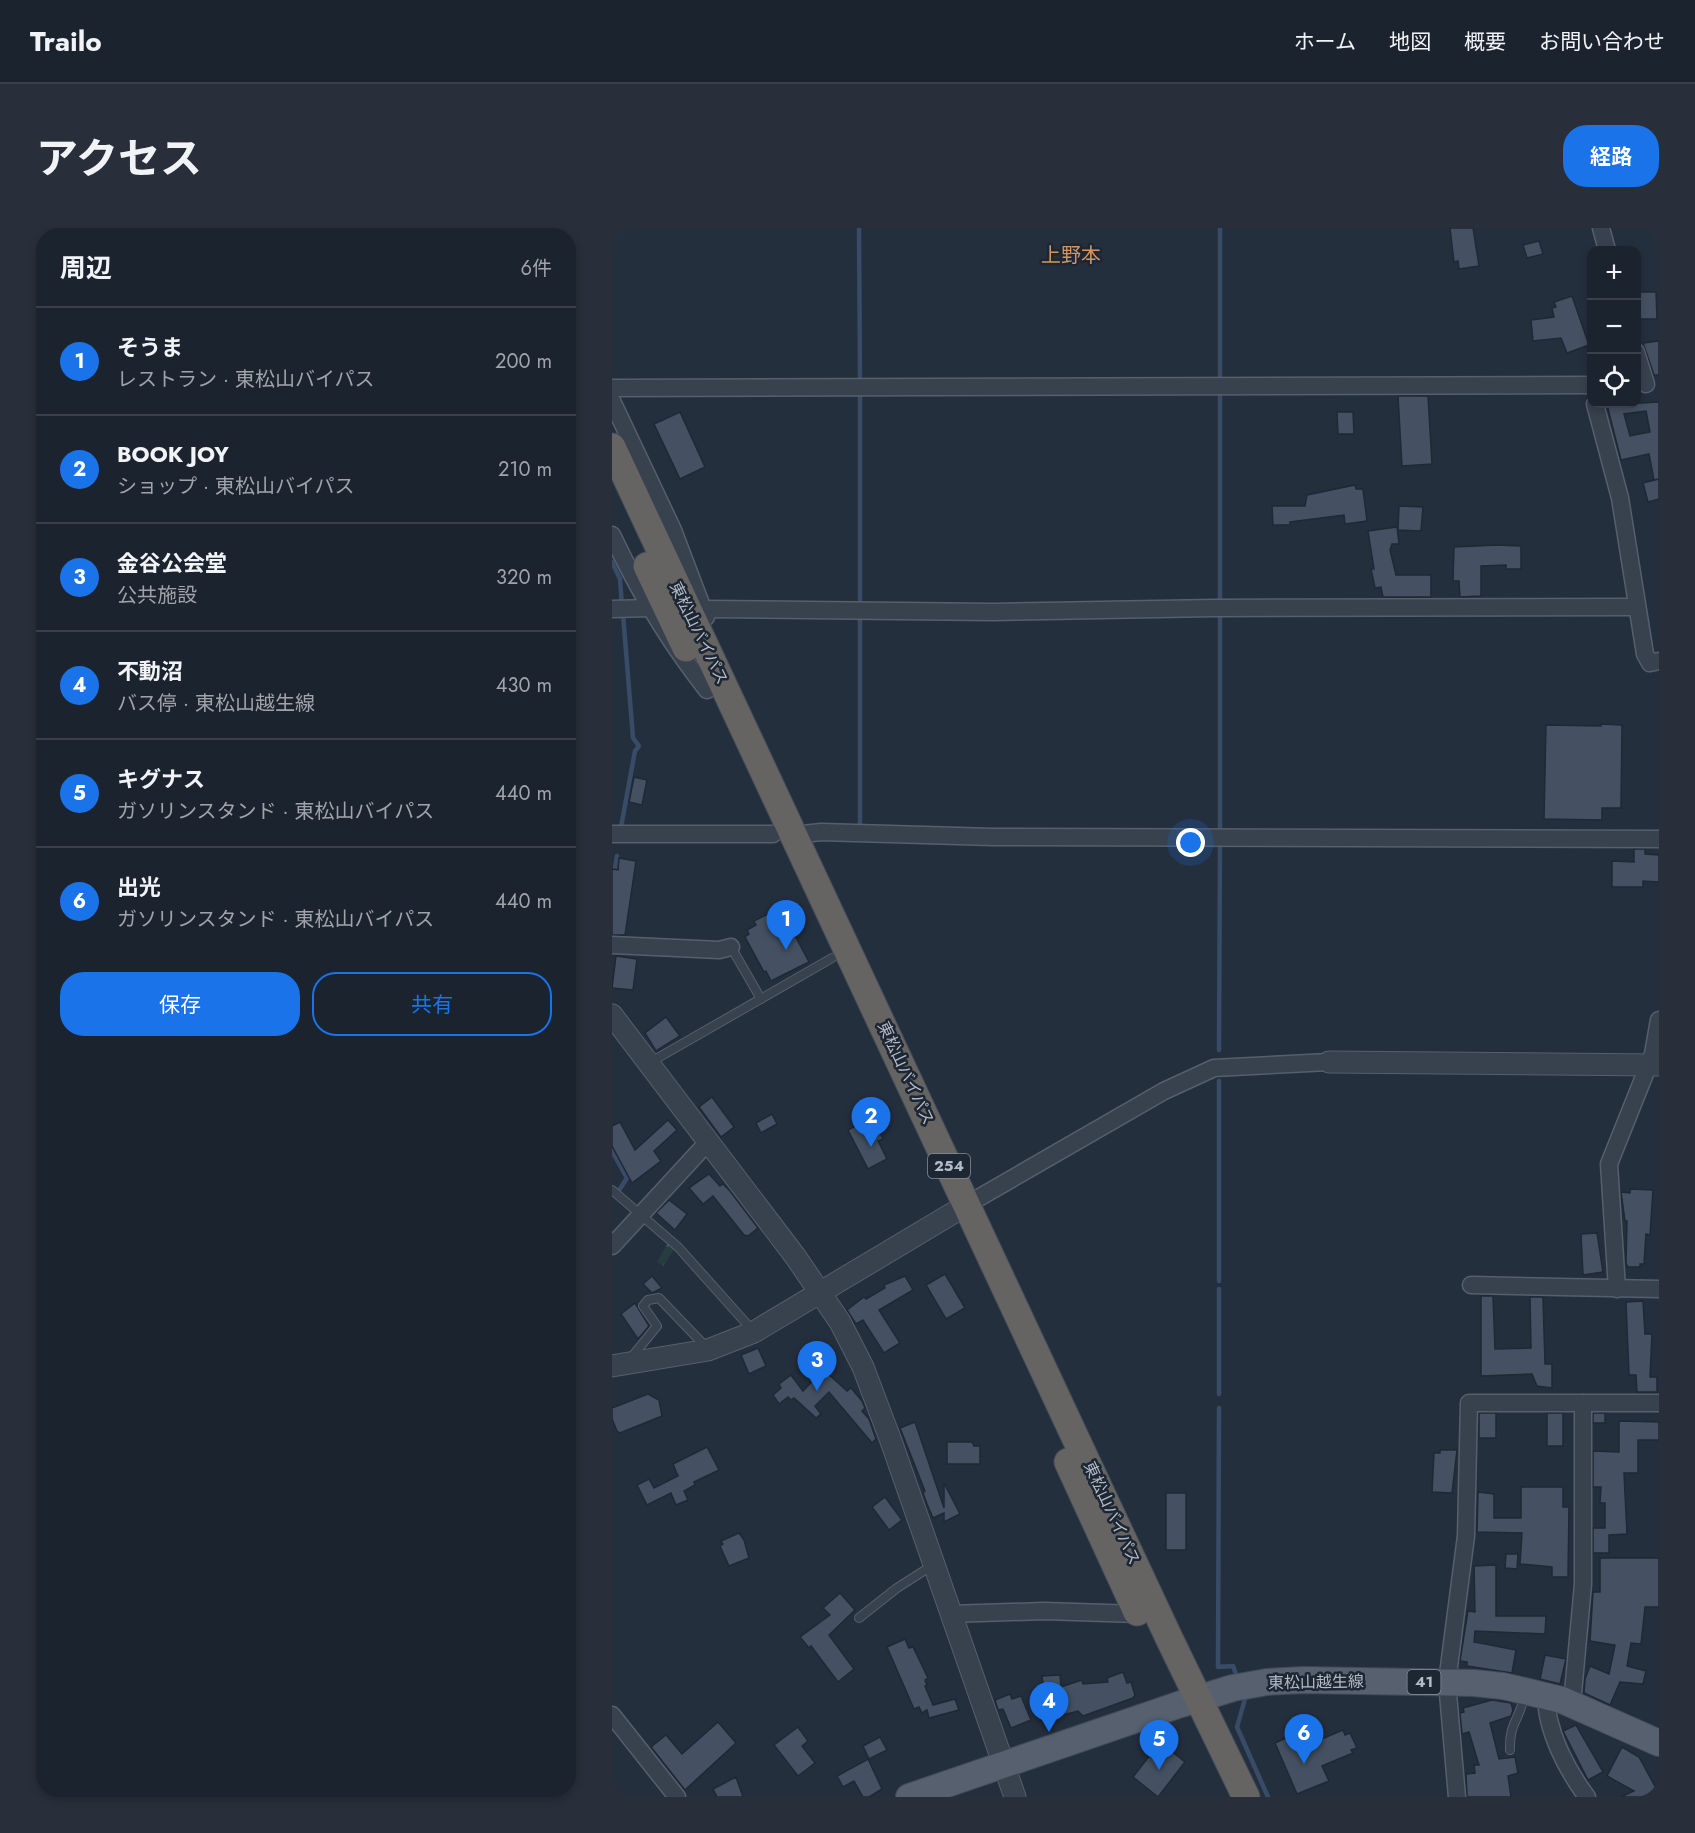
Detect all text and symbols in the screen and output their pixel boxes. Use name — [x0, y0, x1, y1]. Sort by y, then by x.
text: Trailo — [30, 21, 102, 62]
text: ホーム — [1294, 27, 1356, 57]
text: 地図 — [1389, 27, 1431, 57]
text: 概要 — [1464, 27, 1506, 57]
text: お問い合わせ — [1539, 27, 1665, 57]
button: 経路 — [1563, 125, 1659, 187]
text: アクセス — [36, 128, 202, 189]
district label: 上野本 — [1041, 241, 1101, 270]
map controls — [1587, 246, 1641, 408]
button: + — [1587, 246, 1641, 300]
text: 周辺 — [60, 249, 112, 287]
text: 6件 — [520, 254, 552, 283]
button: − — [1587, 300, 1641, 354]
text: そうま — [117, 331, 183, 363]
text: 1 — [74, 347, 85, 376]
text: 200 m — [495, 347, 552, 376]
button: locate — [1587, 354, 1641, 408]
text: レストラン · 東松山バイパス — [117, 365, 375, 394]
text: BOOK JOY — [117, 438, 229, 470]
text: 2 — [73, 455, 86, 484]
text: 210 m — [498, 455, 552, 484]
text: ショップ · 東松山バイパス — [117, 472, 355, 501]
text: 金谷公会堂 — [117, 547, 227, 579]
text: 3 — [73, 563, 86, 592]
text: 320 m — [496, 563, 552, 592]
street label: 東松山バイパス — [664, 578, 734, 688]
text: 公共施設 — [117, 581, 197, 610]
text: 不動沼 — [117, 655, 183, 687]
text: 4 — [73, 671, 86, 700]
text: 430 m — [496, 671, 552, 700]
text: バス停 · 東松山越生線 — [117, 689, 315, 718]
text: キグナス — [117, 763, 205, 795]
text: 5 — [73, 779, 86, 808]
text: 440 m — [495, 779, 552, 808]
text: ガソリンスタンド · 東松山バイパス — [117, 797, 434, 826]
your location — [1176, 828, 1205, 857]
text: 出光 — [117, 871, 161, 903]
text: 6 — [73, 887, 86, 916]
text: 440 m — [495, 887, 552, 916]
pin: 1 — [766, 900, 806, 950]
text: ガソリンスタンド · 東松山バイパス — [117, 905, 434, 934]
button: 保存 — [60, 972, 300, 1036]
button: 共有 — [312, 972, 552, 1036]
street label: 東松山バイパス — [872, 1018, 940, 1128]
pin: 2 — [852, 1098, 890, 1147]
road number: 254 — [928, 1154, 970, 1178]
pin: 3 — [798, 1342, 836, 1391]
street label: 東松山バイパス — [1078, 1458, 1146, 1568]
street label: 東松山越生線 — [1268, 1670, 1364, 1694]
road number: 41 — [1408, 1670, 1440, 1694]
pin: 4 — [1030, 1682, 1068, 1732]
pin: 6 — [1284, 1714, 1324, 1764]
pin: 5 — [1140, 1720, 1178, 1770]

